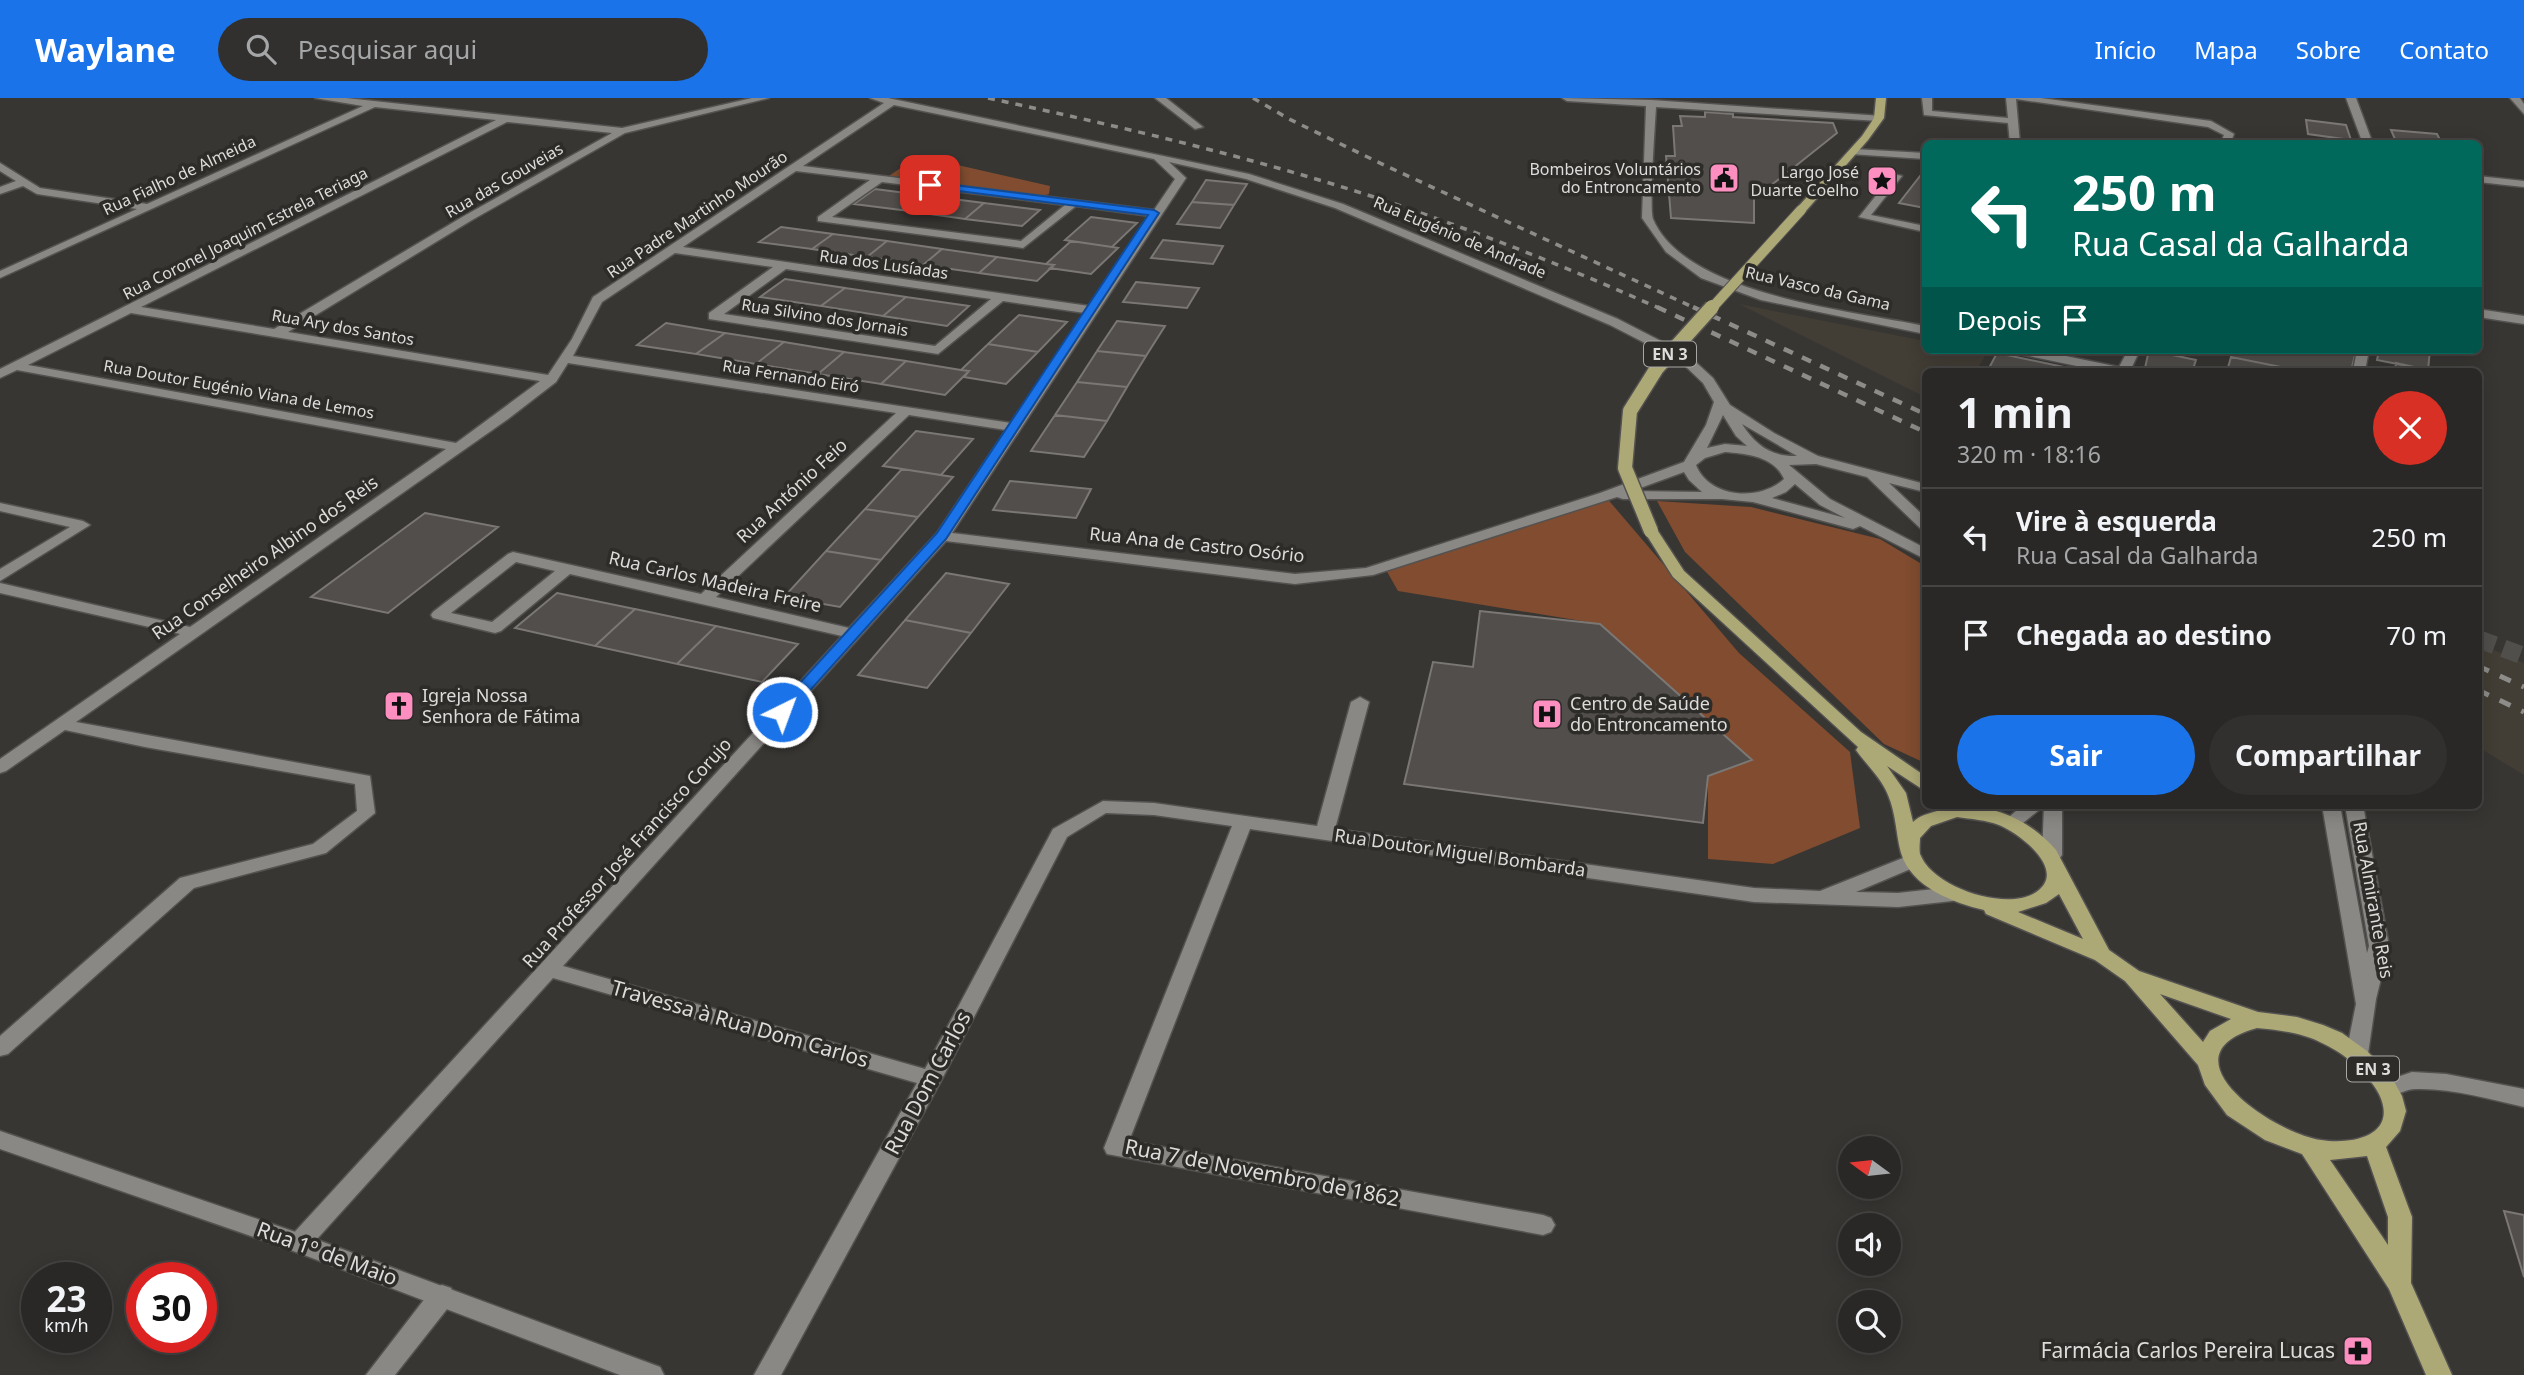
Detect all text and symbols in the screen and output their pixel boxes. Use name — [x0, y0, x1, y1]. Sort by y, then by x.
search box — [218, 18, 708, 81]
text: Waylane — [35, 27, 176, 72]
icon: search — [242, 30, 280, 68]
text: Pesquisar aqui — [298, 31, 477, 67]
text: Início — [2095, 33, 2156, 66]
text: Mapa — [2194, 33, 2258, 66]
text: Sobre — [2296, 33, 2361, 66]
text: Contato — [2399, 33, 2489, 66]
street label: Rua Fialho de Almeida — [99, 130, 259, 220]
street label: Rua das Gouveias — [441, 137, 567, 223]
street label: Rua Padre Martinho Mourão — [602, 145, 792, 283]
pin — [900, 155, 960, 215]
place label: Bombeiros Voluntários do Entroncamento — [1529, 158, 1701, 198]
text: 250 m — [2072, 159, 2217, 225]
street label: Rua Coronel Joaquim Estrela Teriaga — [119, 161, 371, 305]
public building icon: Bombeiros Voluntários do Entroncamento — [1707, 161, 1741, 195]
place label: Largo José Duarte Coelho — [1750, 161, 1859, 201]
place icon: Largo José Duarte Coelho — [1865, 164, 1899, 198]
icon: arrive — [911, 166, 949, 204]
icon: left — [1957, 168, 2048, 259]
street label: Rua Eugénio de Andrade — [1370, 191, 1550, 283]
text: Rua Casal da Galharda — [2072, 222, 2409, 265]
street label: Rua dos Lusíadas — [818, 244, 950, 284]
street label: Rua Vasco da Gama — [1743, 261, 1893, 315]
street label: Rua Silvino dos Jornais — [740, 293, 910, 341]
icon: arrive — [2056, 301, 2094, 339]
text: Depois — [1957, 302, 2042, 338]
street label: Rua Ary dos Santos — [270, 304, 416, 350]
road number: EN 3 — [1644, 342, 1696, 366]
street label: Rua Doutor Eugénio Viana de Lemos — [102, 354, 376, 424]
street label: Rua Fernando Eiró — [721, 354, 861, 398]
text: 1 min — [1957, 383, 2073, 440]
button: close — [2373, 391, 2447, 465]
street label: Rua António Feio — [731, 433, 852, 548]
text: 320 m · 18:16 — [1957, 438, 2101, 470]
street label: Rua Conselheiro Albino dos Reis — [147, 470, 382, 645]
text: Vire à esquerda — [2016, 503, 2217, 539]
icon: left — [1957, 518, 1995, 556]
text: 250 m — [2371, 519, 2447, 555]
street label: Rua Ana de Castro Osório — [1088, 521, 1306, 567]
text: Rua Casal da Galharda — [2016, 539, 2259, 571]
street label: Rua Carlos Madeira Freire — [607, 545, 824, 617]
icon: arrive — [1957, 616, 1995, 654]
text: Chegada ao destino — [2016, 617, 2272, 653]
text: 70 m — [2386, 617, 2447, 653]
position arrow — [745, 675, 819, 749]
place label: Igreja Nossa Senhora de Fátima — [422, 683, 580, 728]
church icon: Igreja Nossa Senhora de Fátima — [382, 689, 416, 723]
place label: Centro de Saúde do Entroncamento — [1570, 691, 1728, 736]
hospital icon: Centro de Saúde do Entroncamento — [1530, 697, 1564, 731]
button: Sair — [1957, 715, 2195, 795]
button: Compartilhar — [2209, 715, 2447, 795]
street label: Rua Professor José Francisco Corujo — [516, 732, 736, 973]
street label: Rua Almirante Reis — [2348, 819, 2400, 980]
street label: Rua Doutor Miguel Bombarda — [1333, 823, 1587, 882]
street label: Travessa à Rua Dom Carlos — [609, 973, 872, 1073]
street label: Rua Dom Carlos — [878, 1006, 977, 1159]
road number: EN 3 — [2347, 1057, 2399, 1082]
street label: Rua 7 de Novembro de 1862 — [1123, 1132, 1402, 1212]
north arrow — [1838, 1136, 1900, 1199]
map controls — [1838, 1136, 1901, 1353]
button: sound — [1838, 1213, 1901, 1276]
street label: Rua 1º de Maio — [253, 1215, 402, 1291]
speed limit sign: 30 — [126, 1262, 217, 1353]
text: 23 — [46, 1275, 87, 1322]
button: search — [1838, 1290, 1901, 1353]
text: km/h — [44, 1313, 89, 1337]
pharmacy icon: Farmácia Carlos Pereira Lucas — [2341, 1334, 2375, 1368]
place label: Farmácia Carlos Pereira Lucas — [2041, 1336, 2335, 1364]

